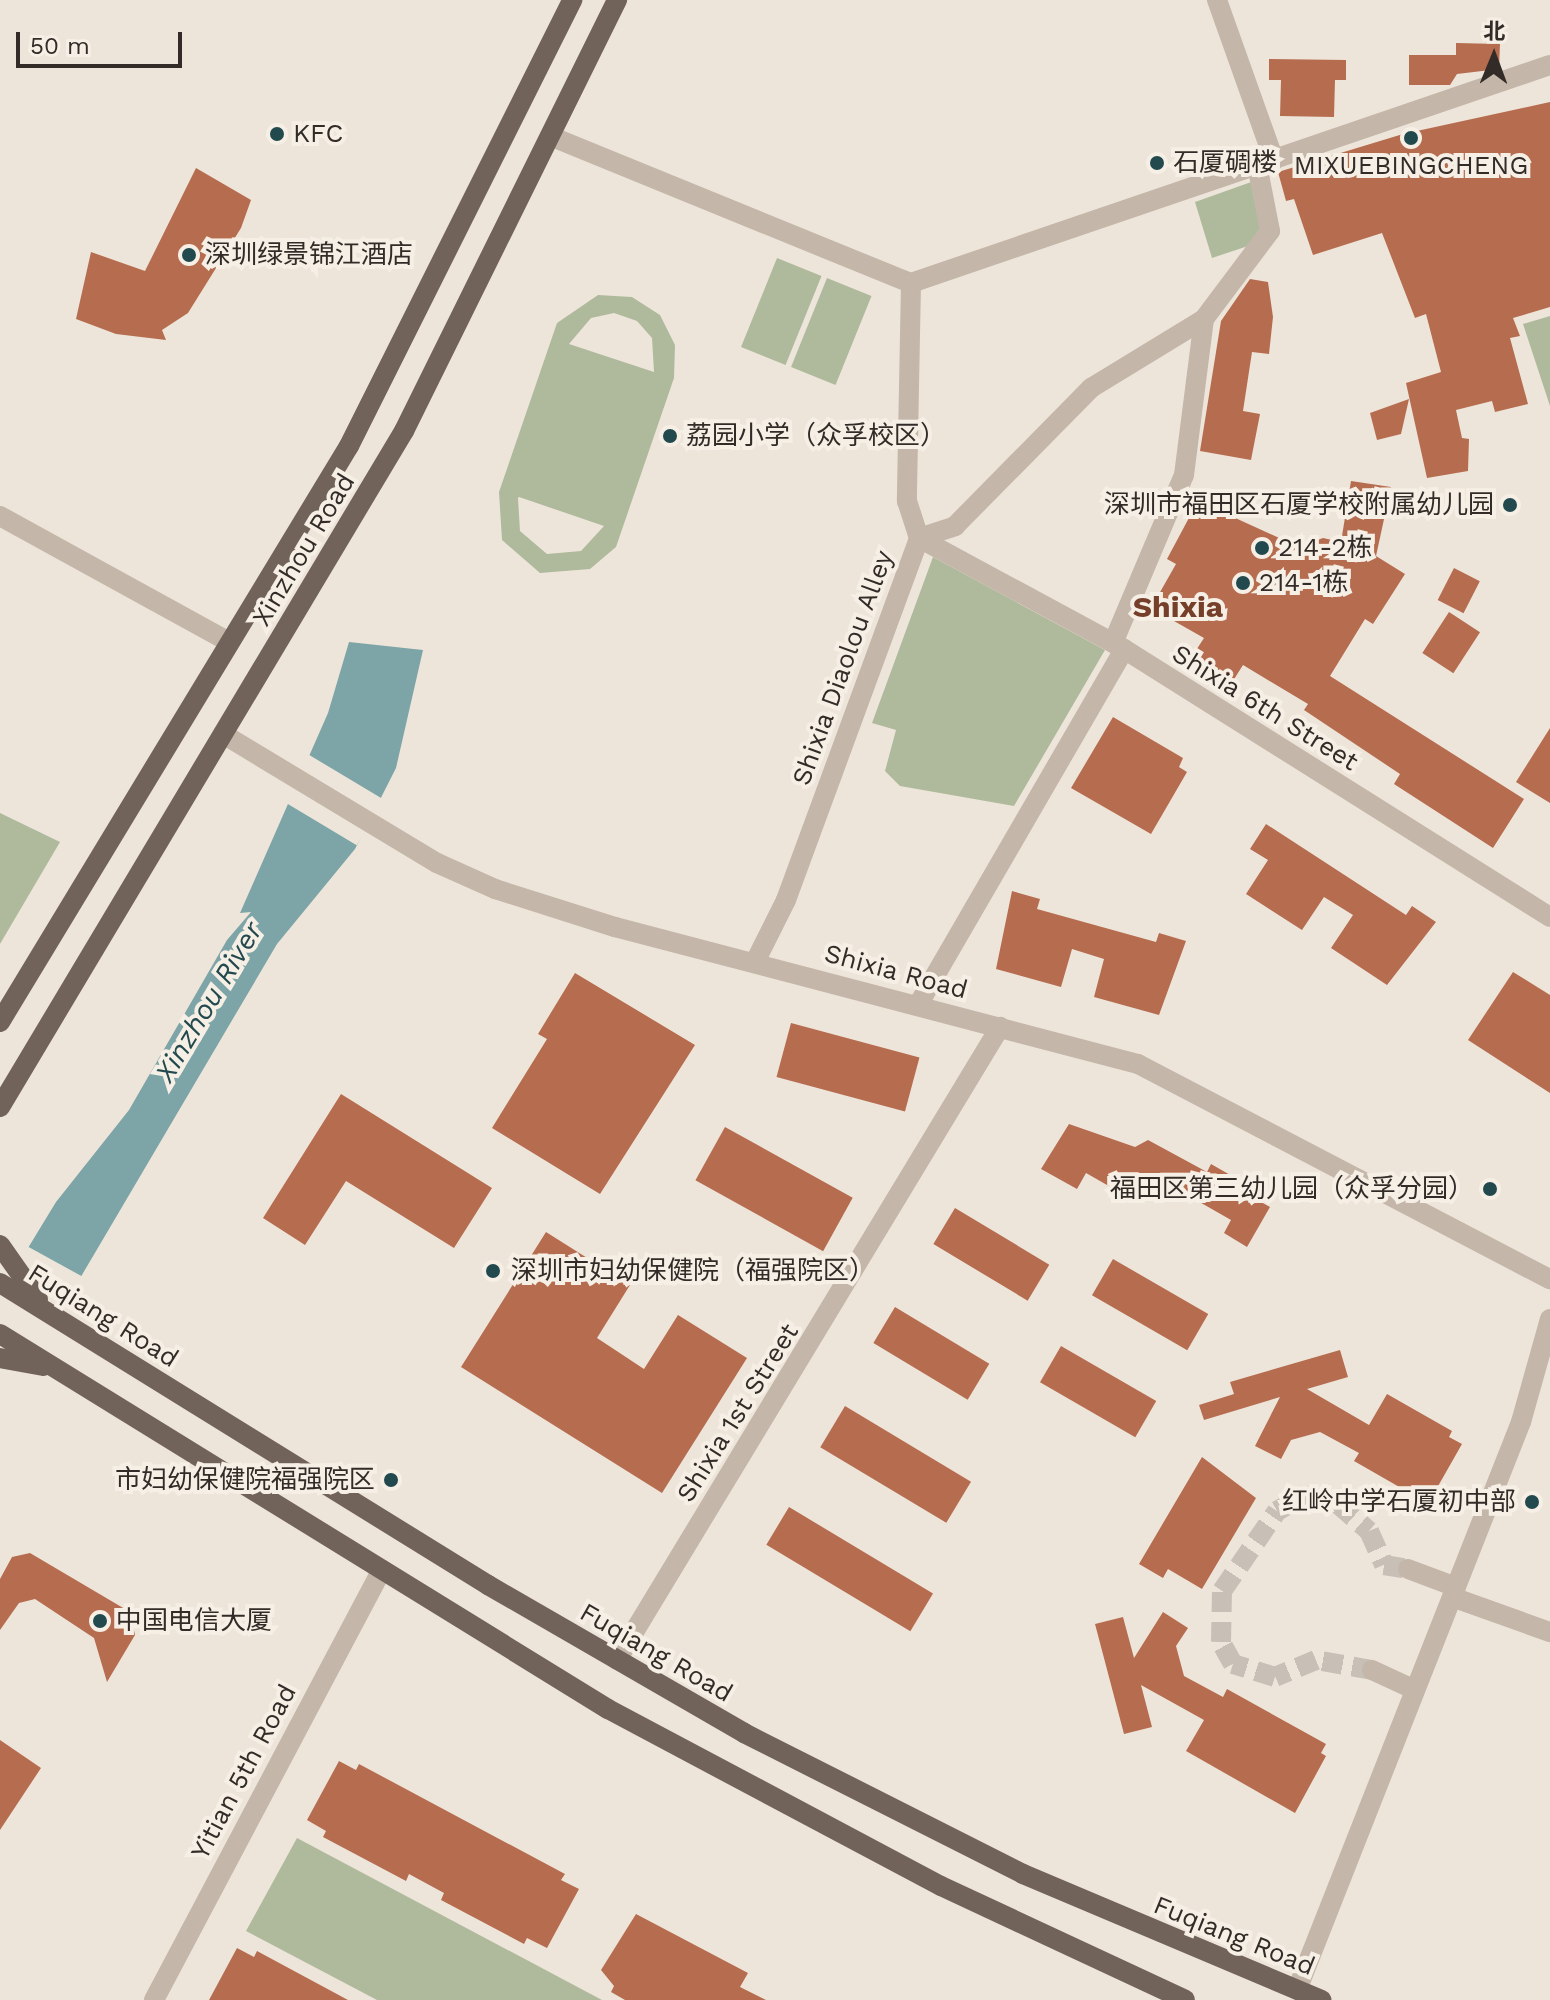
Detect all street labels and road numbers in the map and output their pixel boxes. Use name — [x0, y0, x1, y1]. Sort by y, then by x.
street label: Xinzhou Road — [246, 468, 362, 632]
street label: Shixia Diaolou Alley — [786, 546, 900, 790]
street label: Shixia 6th Street — [1166, 638, 1364, 778]
street label: Shixia Road — [821, 938, 971, 1006]
street label: Fuqiang Road — [22, 1257, 184, 1375]
street label: Shixia 1st Street — [670, 1317, 806, 1509]
street label: Fuqiang Road — [574, 1597, 738, 1709]
street label: Yitian 5th Road — [185, 1679, 303, 1865]
street label: Fuqiang Road — [1149, 1890, 1319, 1982]

